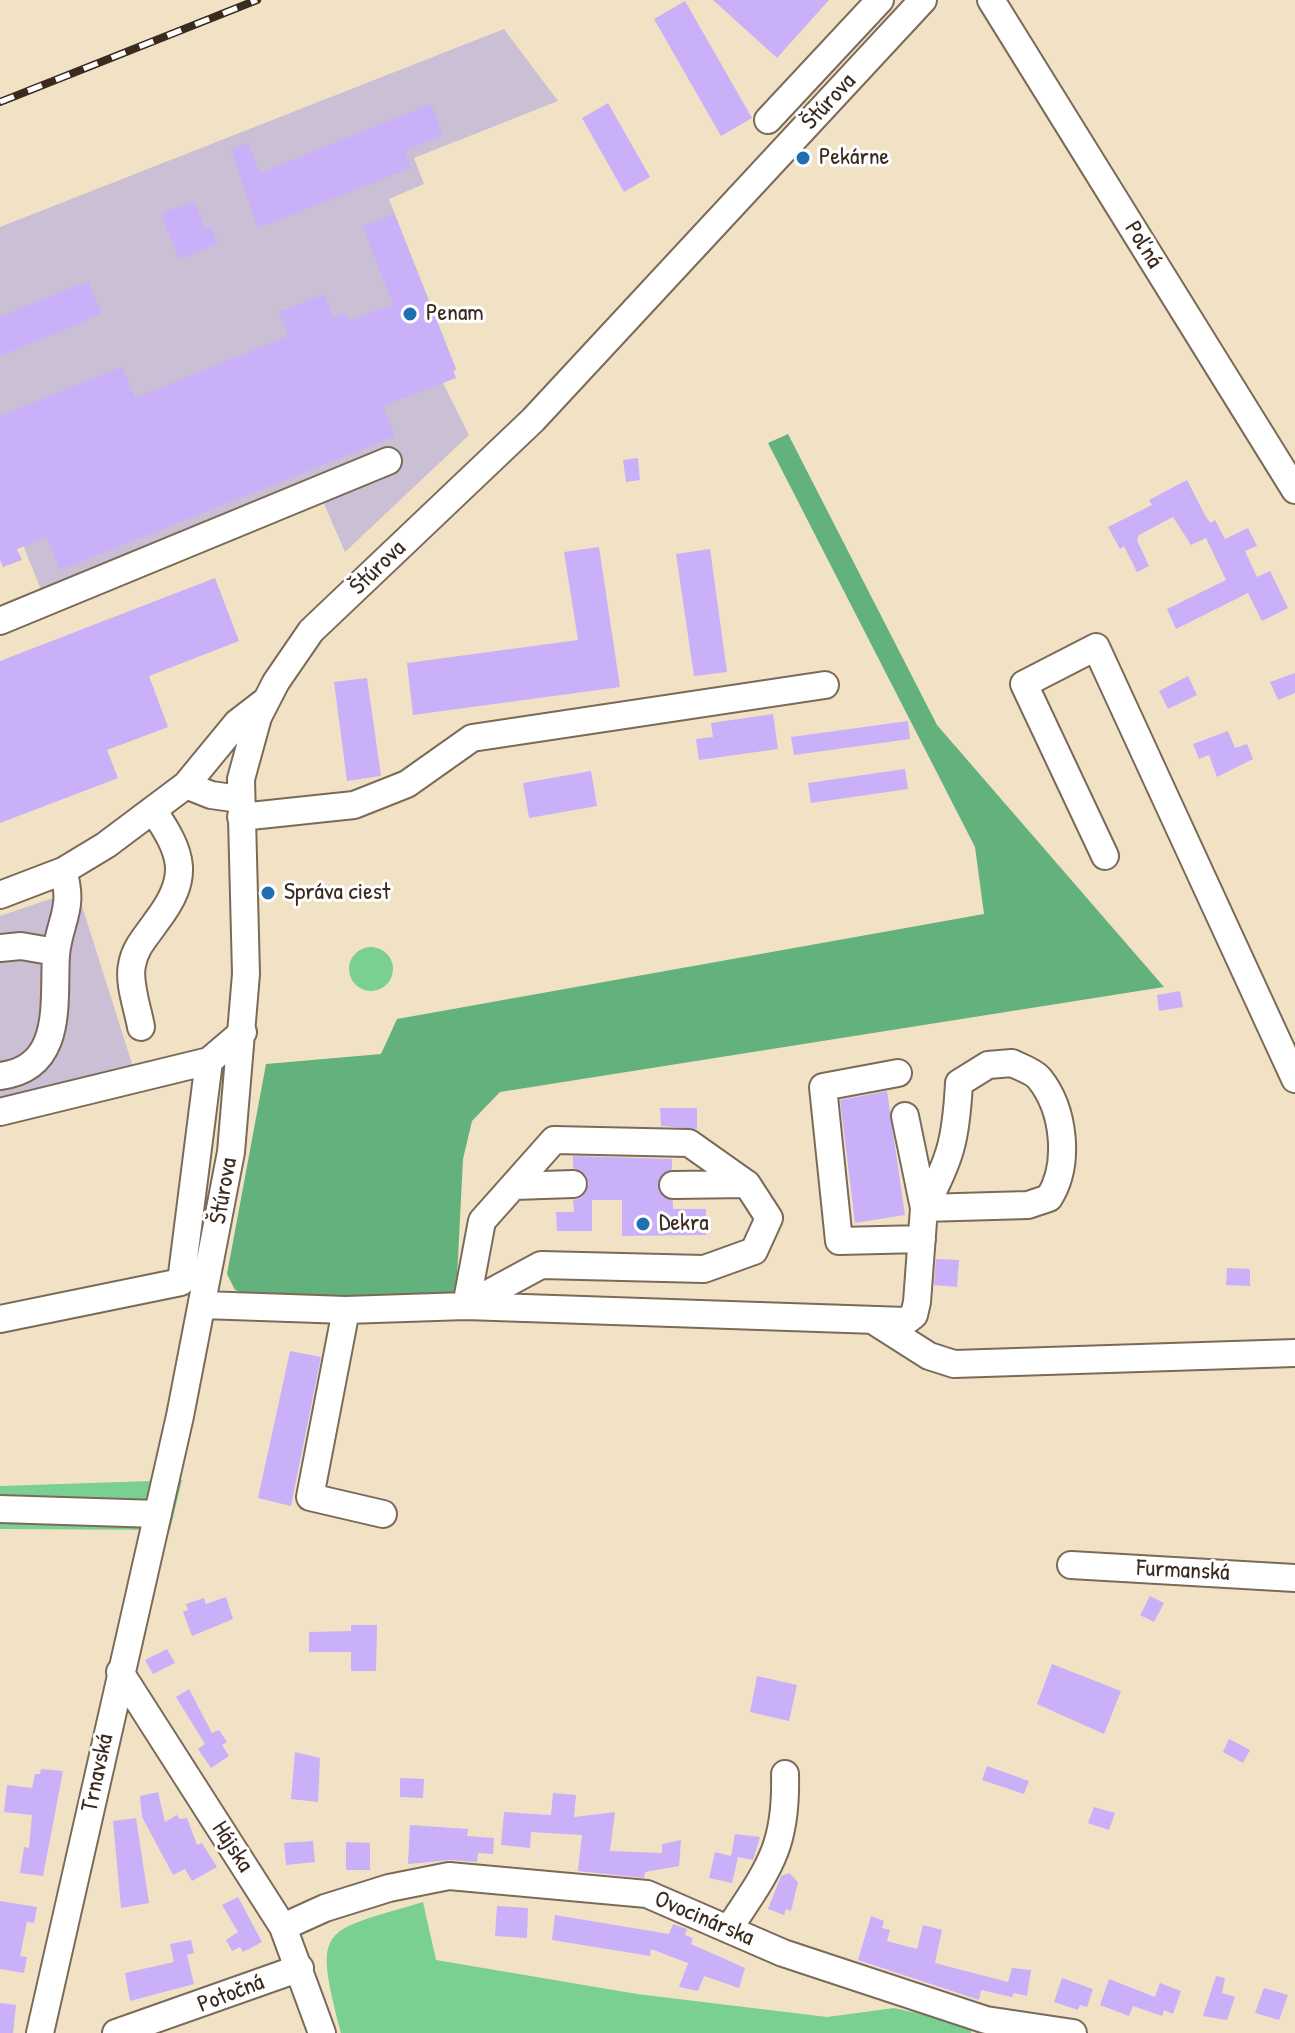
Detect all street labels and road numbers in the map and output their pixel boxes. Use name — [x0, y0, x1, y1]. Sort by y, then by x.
street label: Štúrova — [796, 68, 862, 136]
street label: Poľná — [1118, 216, 1168, 274]
street label: Štúrova — [344, 534, 412, 602]
street label: Štúrova — [204, 1156, 244, 1226]
street label: Furmanská — [1136, 1554, 1230, 1588]
street label: Trnavská — [76, 1731, 120, 1815]
street label: Hájska — [205, 1816, 259, 1878]
street label: Ovocinárska — [650, 1885, 758, 1953]
street label: Potočná — [194, 1968, 268, 2020]

